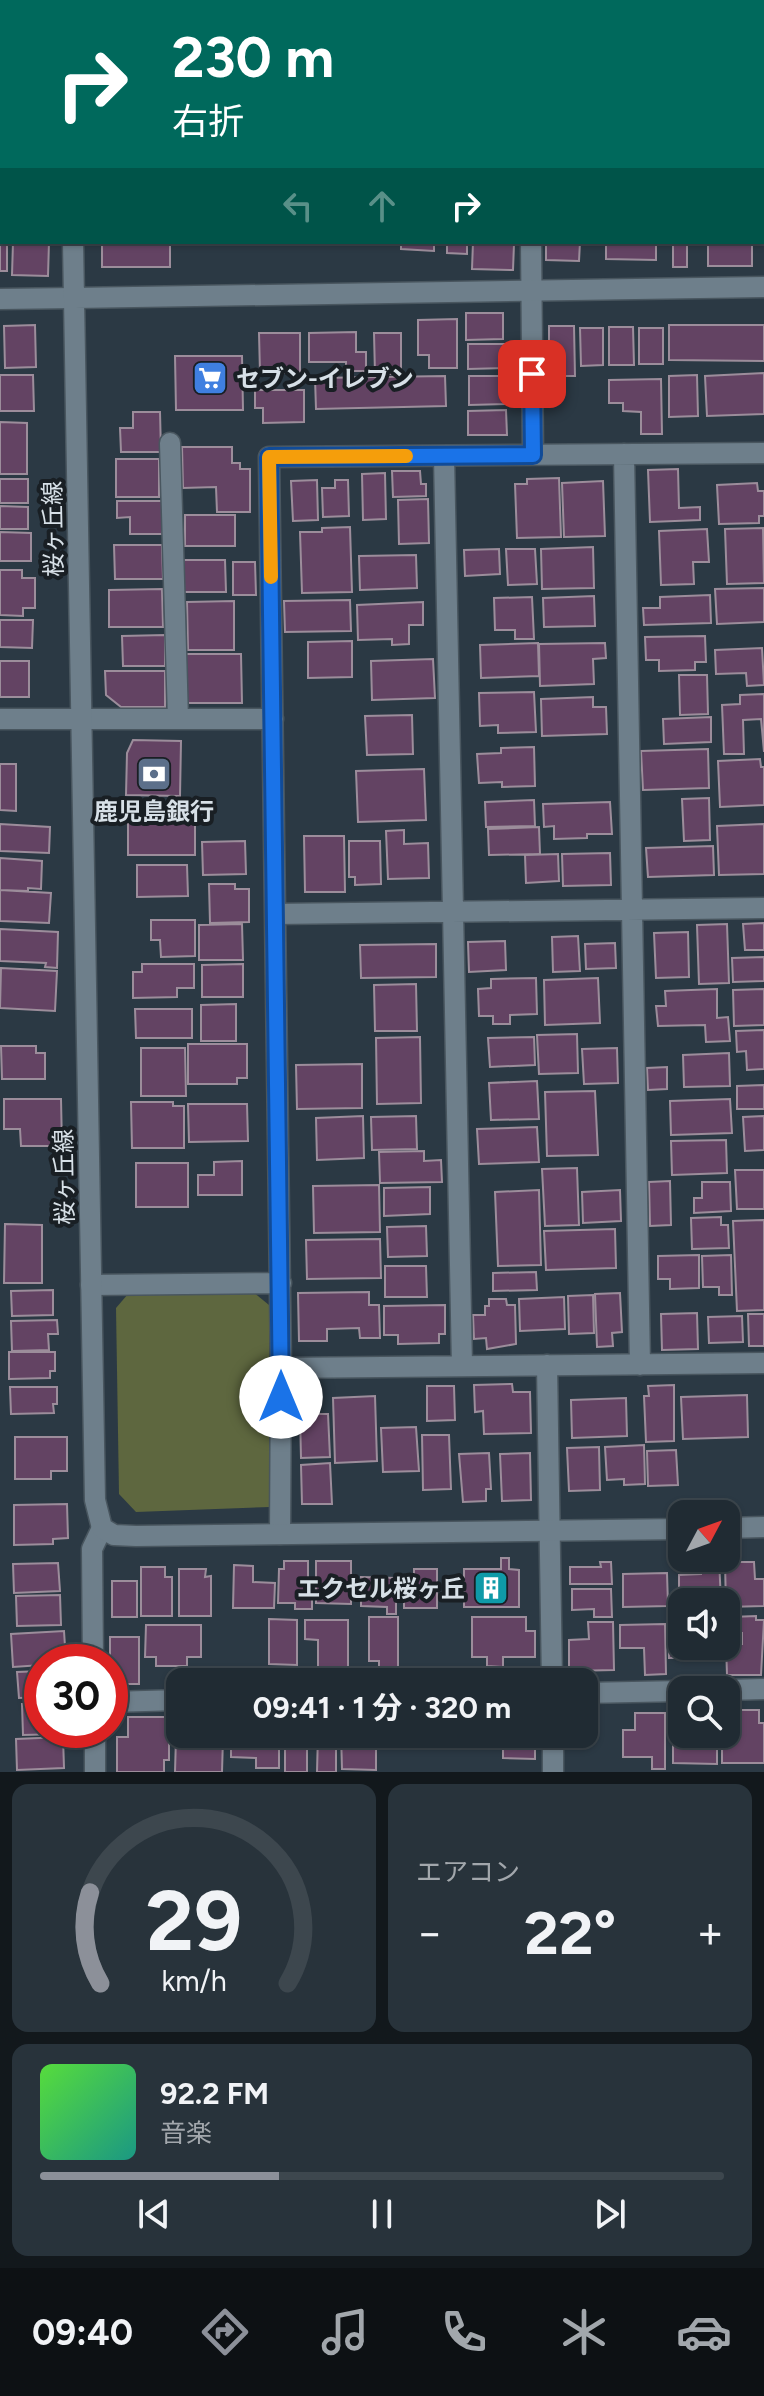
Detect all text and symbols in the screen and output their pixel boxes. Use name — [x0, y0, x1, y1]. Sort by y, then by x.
text: 230 m — [172, 24, 334, 91]
icon: right — [40, 32, 144, 136]
text: 右折 — [172, 100, 244, 143]
icon: left — [276, 184, 320, 228]
icon: ahead — [360, 184, 404, 228]
icon: right — [444, 184, 488, 228]
pin — [498, 340, 566, 408]
icon: arrive — [510, 352, 554, 396]
supermarket icon: セブン-イレブン — [191, 359, 229, 397]
place label: セブン-イレブン — [236, 364, 414, 393]
street label: 桜ヶ丘線 — [38, 481, 68, 577]
bank icon: 鹿児島銀行 — [135, 755, 173, 793]
place label: 鹿児島銀行 — [94, 797, 214, 826]
street label: 桜ヶ丘線 — [49, 1129, 79, 1225]
position arrow — [239, 1355, 323, 1439]
north arrow — [668, 1500, 740, 1572]
map controls — [668, 1500, 740, 1748]
building icon: エクセル桜ヶ丘 — [472, 1569, 510, 1607]
place label: エクセル桜ヶ丘 — [297, 1574, 465, 1603]
button: sound — [668, 1588, 740, 1660]
speed limit sign: 30 — [24, 1644, 128, 1748]
button: search — [668, 1676, 740, 1748]
text: 09:41 · 1 分 · 320 m — [253, 1689, 511, 1726]
text: エアコン — [416, 1856, 520, 1888]
text: 29 — [146, 1871, 242, 1971]
text: 22° — [524, 1897, 616, 1969]
text: − — [416, 1906, 443, 1959]
text: + — [697, 1906, 724, 1959]
text: km/h — [161, 1964, 227, 1998]
text: 92.2 FM — [160, 2075, 269, 2112]
text: 音楽 — [160, 2117, 212, 2149]
icon: previous — [132, 2192, 176, 2236]
icon: pause — [360, 2192, 404, 2236]
icon: next — [588, 2192, 632, 2236]
icon: directions — [197, 2304, 253, 2360]
icon: music — [317, 2304, 373, 2360]
icon: phone — [436, 2304, 492, 2360]
icon: climate — [556, 2304, 612, 2360]
icon: car — [676, 2304, 732, 2360]
text: 09:40 — [32, 2311, 133, 2354]

